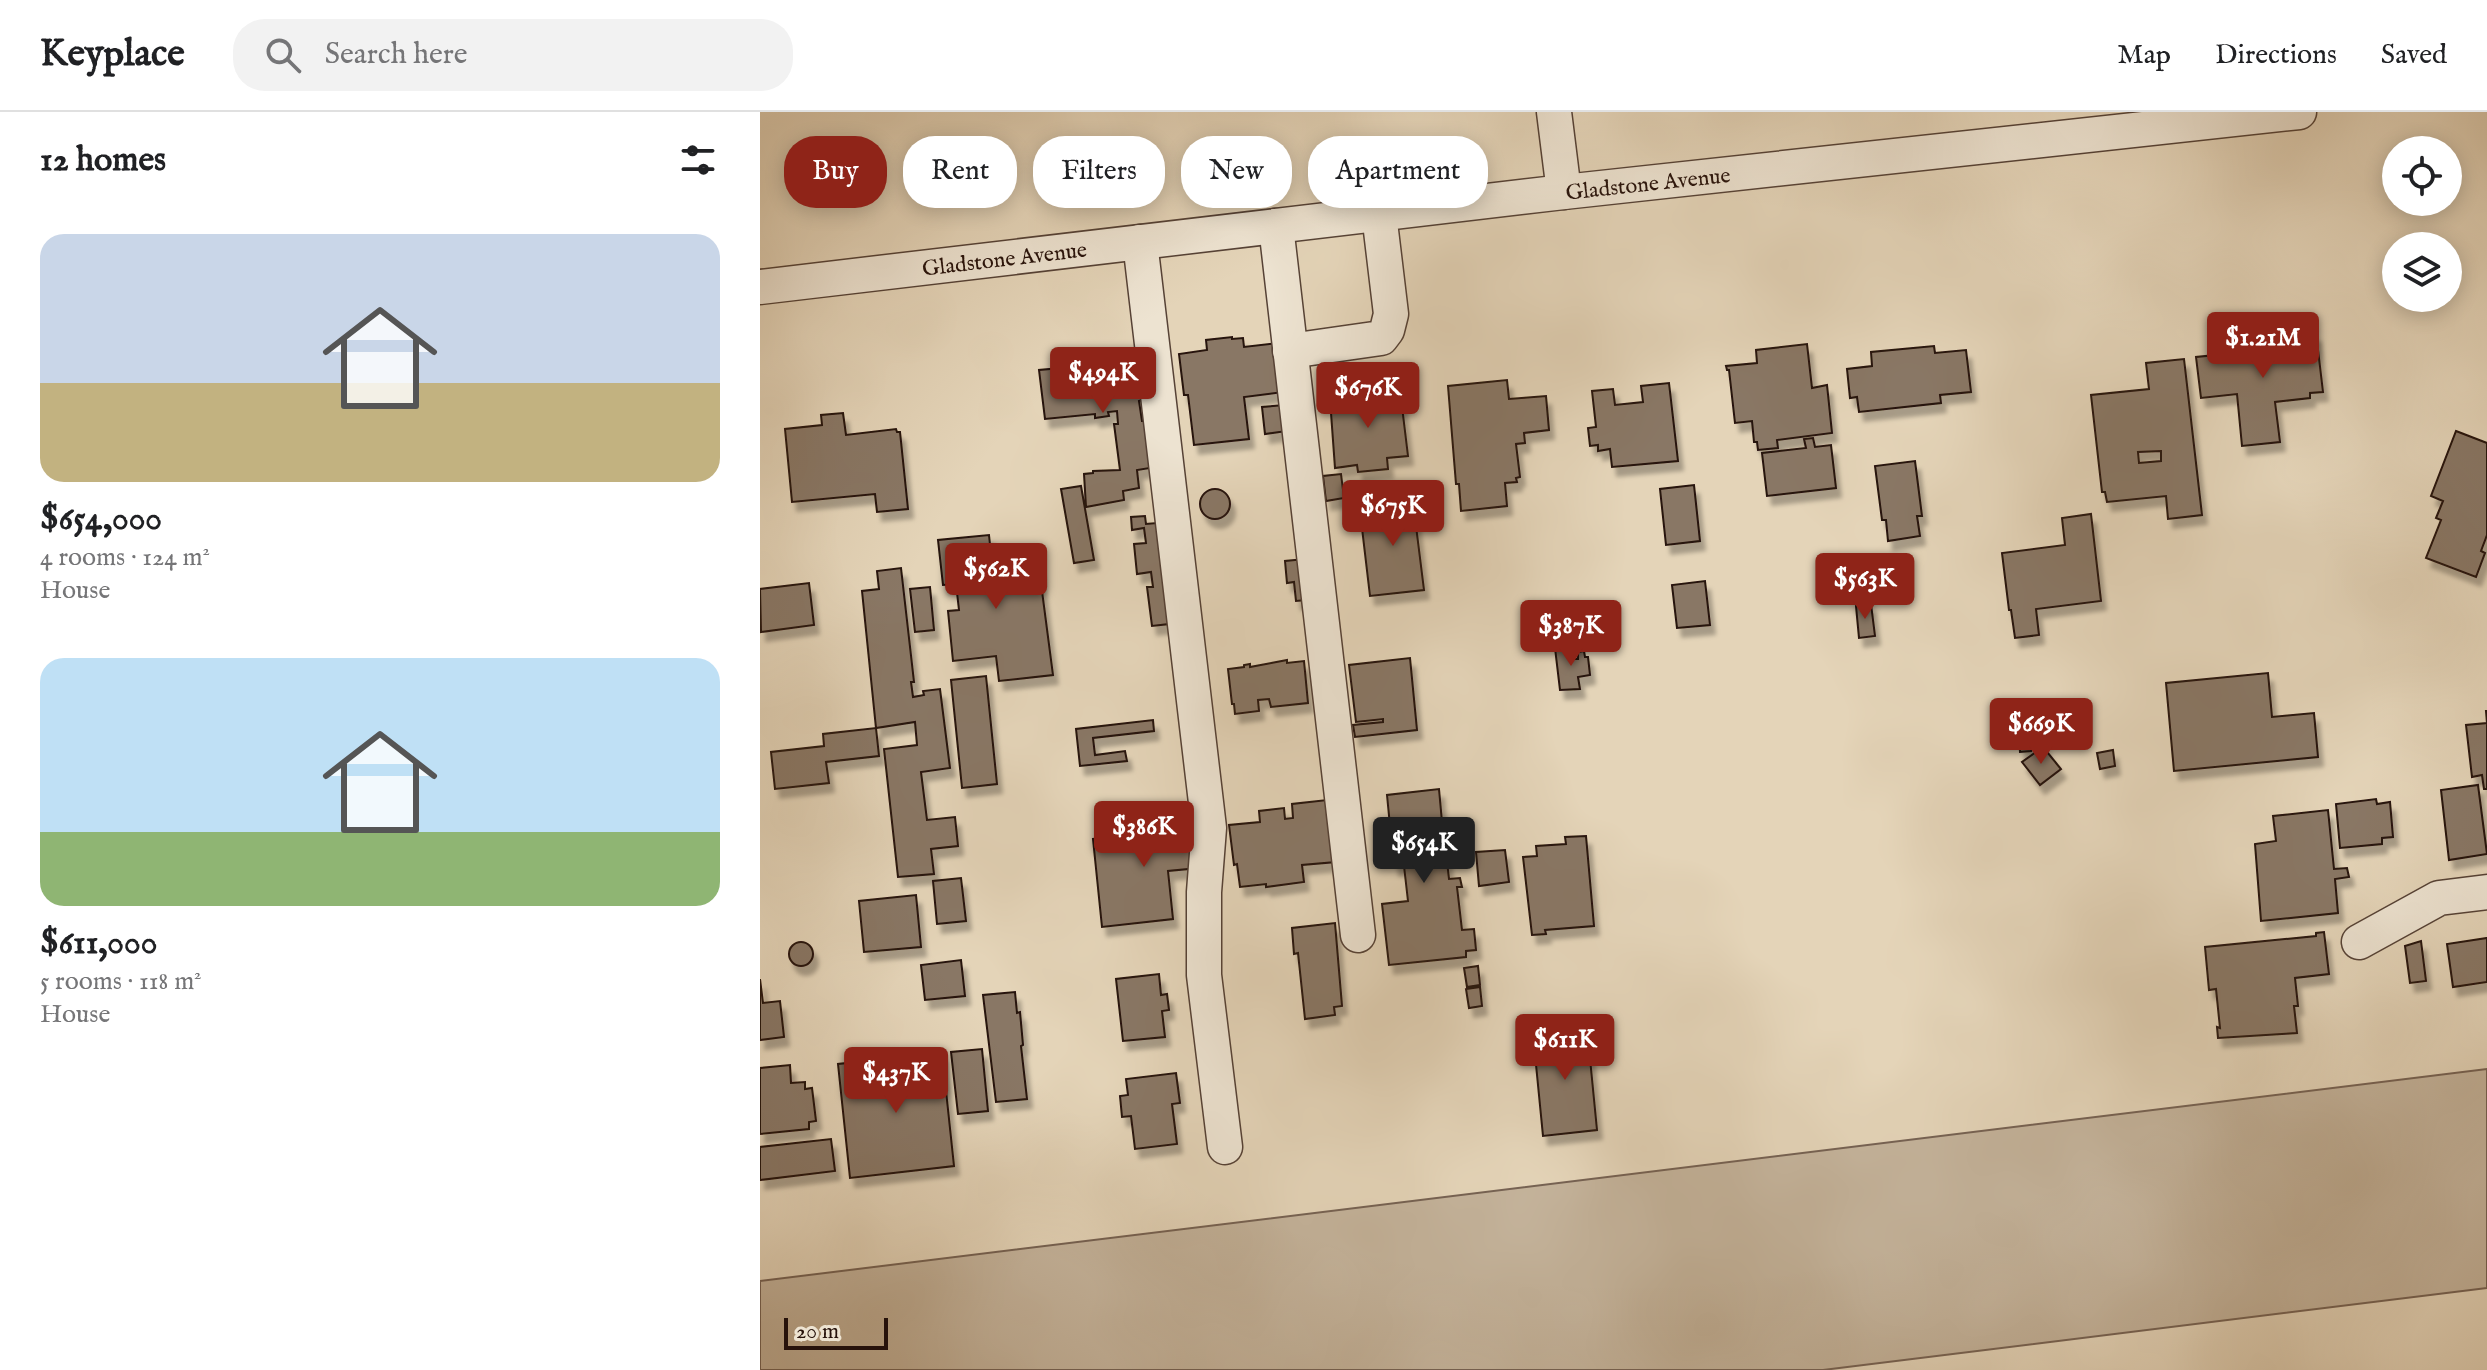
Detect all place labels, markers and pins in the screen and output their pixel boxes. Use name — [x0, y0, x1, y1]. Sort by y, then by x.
pin: $1.21M — [2198, 312, 2328, 380]
pin: $494K — [1047, 347, 1159, 415]
pin: $676K — [1312, 362, 1424, 430]
pin: $675K — [1337, 480, 1449, 548]
pin: $562K — [940, 543, 1052, 611]
pin: $563K — [1809, 553, 1921, 621]
pin: $387K — [1515, 600, 1627, 668]
pin: $669K — [1985, 698, 2097, 766]
pin: $386K — [1088, 801, 1200, 869]
pin: $654K — [1368, 817, 1480, 885]
pin: $611K — [1509, 1014, 1621, 1082]
pin: $437K — [840, 1047, 952, 1115]

